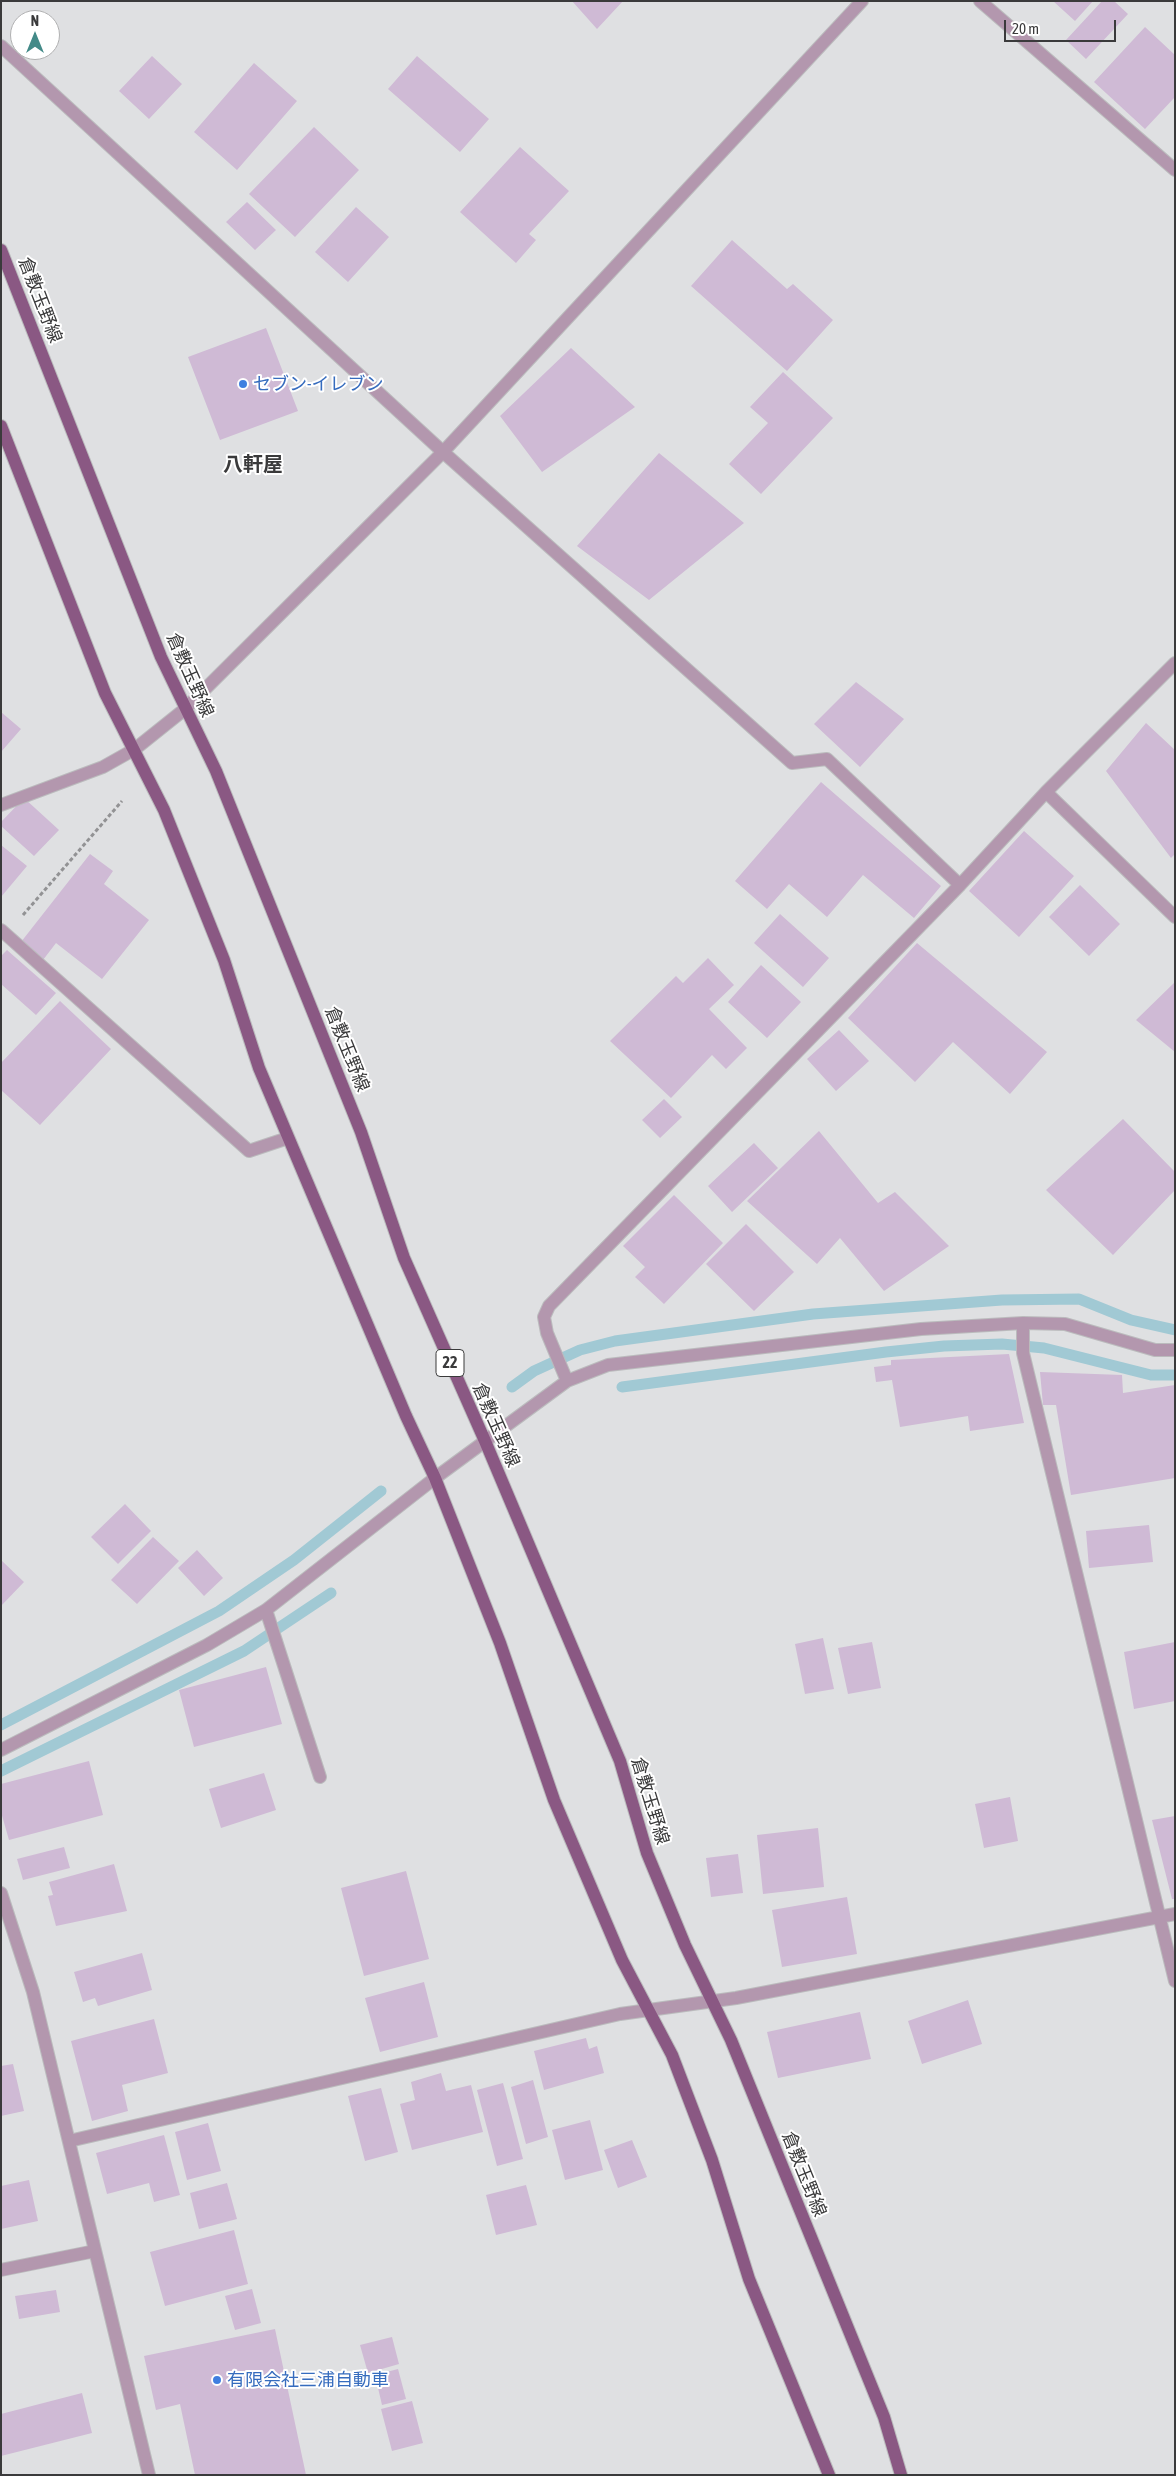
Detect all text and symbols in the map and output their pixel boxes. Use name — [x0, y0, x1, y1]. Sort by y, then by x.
north arrow — [10, 10, 60, 60]
scale bar — [1006, 10, 1118, 42]
text: N — [31, 13, 39, 29]
text: 20 m — [1012, 20, 1039, 37]
street label: 倉敷玉野線 — [14, 254, 66, 346]
place label: セブン-イレブン — [253, 373, 383, 395]
marker: セブン-イレブン — [237, 378, 249, 390]
district label: 八軒屋 — [223, 453, 283, 477]
street label: 倉敷玉野線 — [162, 629, 218, 721]
street label: 倉敷玉野線 — [320, 1003, 374, 1095]
road number: 22 — [436, 1350, 464, 1376]
street label: 倉敷玉野線 — [468, 1379, 524, 1471]
street label: 倉敷玉野線 — [627, 1755, 673, 1847]
street label: 倉敷玉野線 — [777, 2128, 831, 2220]
place label: 有限会社三浦自動車 — [227, 2369, 389, 2391]
marker: 有限会社三浦自動車 — [211, 2374, 223, 2386]

